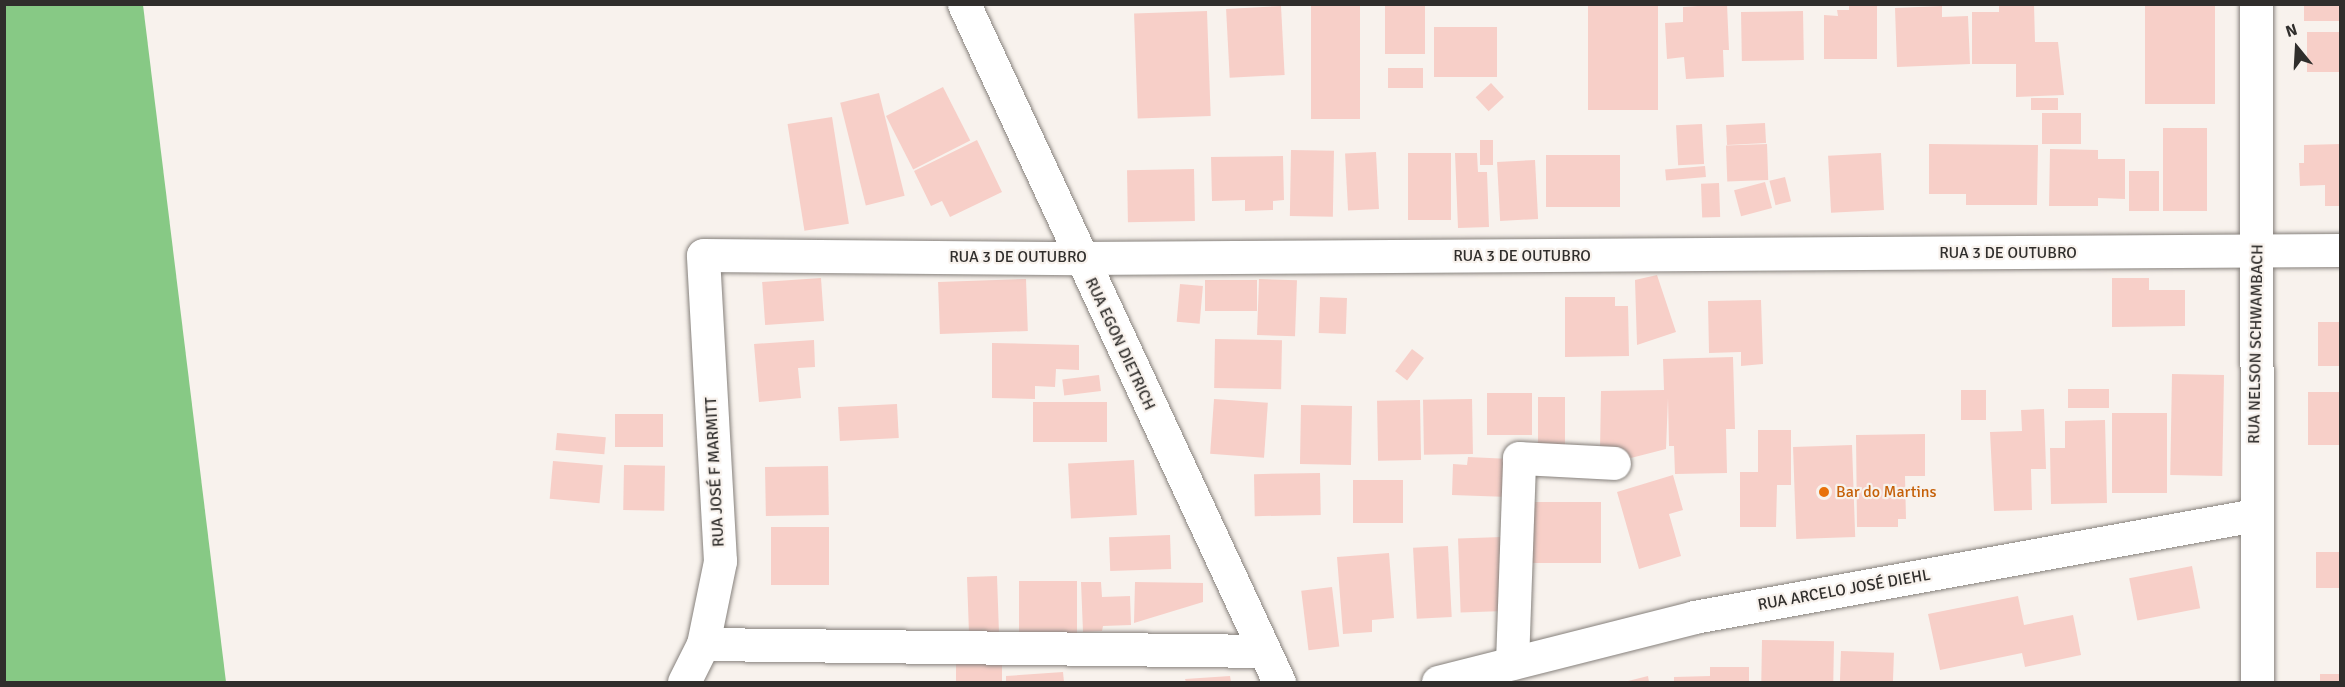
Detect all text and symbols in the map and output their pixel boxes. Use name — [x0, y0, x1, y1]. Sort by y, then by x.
north arrow — [2267, 18, 2327, 78]
text: N — [2283, 20, 2300, 42]
street label: RUA 3 DE OUTUBRO — [1939, 243, 2077, 263]
street label: RUA NELSON SCHWAMBACH — [2245, 244, 2267, 444]
street label: RUA 3 DE OUTUBRO — [1453, 246, 1591, 266]
street label: RUA 3 DE OUTUBRO — [949, 247, 1087, 267]
street label: RUA EGON DIETRICH — [1081, 275, 1159, 413]
street label: RUA JOSÉ F MARMITT — [701, 397, 729, 547]
place label: Bar do Martins — [1836, 482, 1937, 502]
marker: Bar do Martins — [1817, 485, 1831, 499]
street label: RUA ARCELO JOSÉ DIEHL — [1756, 565, 1932, 615]

